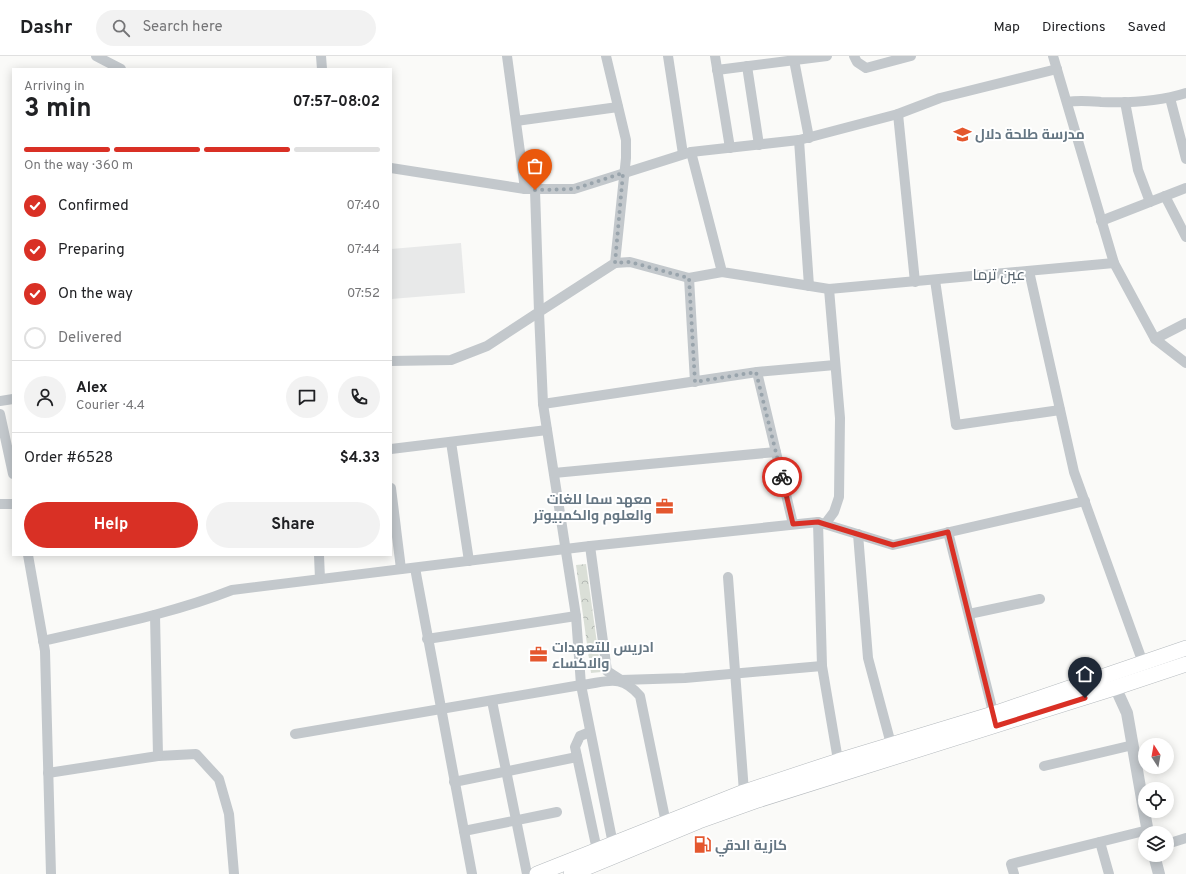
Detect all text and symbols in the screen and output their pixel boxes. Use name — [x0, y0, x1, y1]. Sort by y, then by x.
search box — [96, 10, 376, 46]
text: Dashr — [20, 16, 72, 40]
icon: search — [110, 17, 132, 39]
text: Search here — [142, 18, 223, 37]
text: Map — [994, 19, 1020, 36]
text: Directions — [1042, 19, 1106, 36]
text: Saved — [1128, 19, 1166, 36]
text: Arriving in — [24, 79, 85, 95]
text: 3 min — [24, 93, 92, 126]
text: 07:57–08:02 — [293, 93, 380, 112]
school or university icon: مدرسة طلحة دلال — [952, 124, 972, 144]
place label: مدرسة طلحة دلال — [975, 127, 1085, 144]
pin — [518, 149, 552, 190]
icon: bag — [524, 155, 546, 177]
text: On the way · 360 m — [24, 158, 133, 174]
icon: check — [24, 195, 46, 217]
text: Confirmed — [58, 197, 129, 216]
text: 07:40 — [346, 198, 380, 214]
icon: check — [24, 239, 46, 261]
text: Preparing — [58, 241, 125, 260]
text: 07:44 — [347, 242, 380, 258]
district label: عين ترما — [972, 266, 1026, 286]
icon: check — [24, 283, 46, 305]
text: On the way — [58, 285, 133, 304]
text: 07:52 — [347, 286, 380, 302]
text: Delivered — [58, 329, 122, 348]
button: person — [24, 376, 66, 418]
button: chat — [286, 376, 328, 418]
button: phone — [338, 376, 380, 418]
text: Alex — [76, 379, 108, 398]
text: Courier · 4.4 — [76, 398, 145, 414]
text: Order #6528 — [24, 449, 113, 468]
text: $4.33 — [340, 449, 380, 468]
courier — [762, 457, 802, 497]
icon: bike — [771, 466, 793, 488]
place label: معهد سما للغات والعلوم والكمبيوتر — [532, 492, 652, 525]
office icon: معهد سما للغات والعلوم والكمبيوتر — [655, 497, 675, 517]
button: Help — [24, 502, 198, 548]
button: Share — [206, 502, 380, 548]
place label: ادريس للتعهدات والاكساء — [552, 640, 654, 673]
office icon: ادريس للتعهدات والاكساء — [529, 645, 549, 665]
pin — [1068, 657, 1102, 698]
icon: home — [1074, 663, 1096, 685]
north arrow — [1138, 738, 1174, 774]
map controls — [1138, 738, 1174, 862]
button: locate — [1138, 782, 1174, 818]
button: layers — [1138, 826, 1174, 862]
fuel station icon: كازية الدقي — [692, 835, 712, 855]
place label: كازية الدقي — [715, 838, 787, 857]

